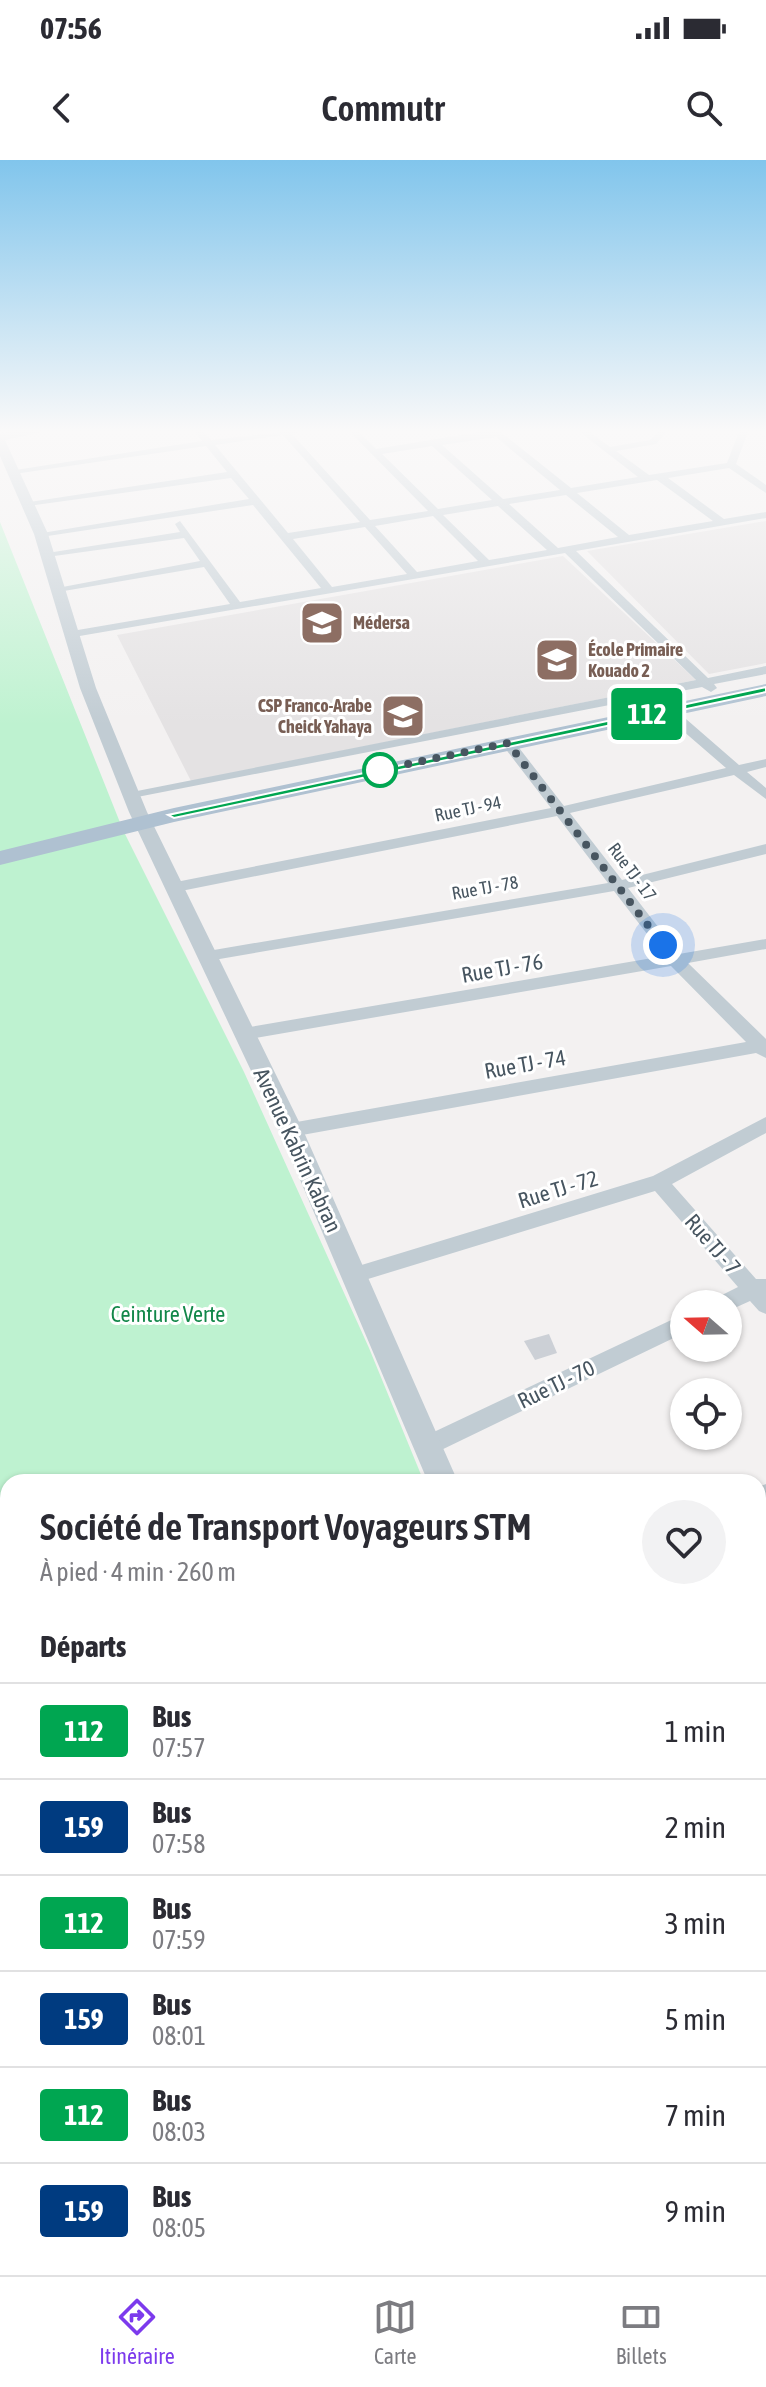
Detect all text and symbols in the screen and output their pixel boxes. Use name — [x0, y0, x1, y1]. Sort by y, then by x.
text: 07:56 — [40, 11, 102, 45]
icon: back — [40, 86, 84, 130]
icon: search — [682, 86, 726, 130]
text: Commutr — [321, 87, 445, 129]
school or university icon: Médersa — [298, 599, 346, 647]
place label: Médersa — [353, 612, 410, 633]
school or university icon: École Primaire Kouado 2 — [533, 636, 581, 684]
place label: École Primaire Kouado 2 — [588, 639, 683, 681]
line badge: 112 — [601, 688, 693, 740]
school or university icon: CSP Franco-Arabe Cheick Yahaya — [379, 692, 427, 740]
place label: CSP Franco-Arabe Cheick Yahaya — [258, 695, 372, 737]
text: 112 — [627, 698, 667, 730]
unlabelled marker — [363, 753, 397, 787]
street label: Rue TJ - 94 — [433, 791, 503, 826]
street label: Rue TJ - 17 — [604, 839, 661, 905]
street label: Rue TJ - 78 — [450, 871, 520, 904]
your location — [643, 925, 683, 965]
street label: Rue TJ - 76 — [459, 948, 545, 988]
street label: Rue TJ - 74 — [482, 1044, 568, 1084]
street label: Avenue Kabrin Kabran — [249, 1064, 347, 1236]
street label: Rue TJ - 72 — [515, 1165, 601, 1213]
street label: Rue TJ - 7 — [680, 1208, 746, 1280]
north arrow — [670, 1290, 742, 1362]
map controls — [670, 1290, 742, 1450]
park label: Ceinture Verte — [111, 1301, 225, 1327]
street label: Rue TJ - 70 — [513, 1354, 599, 1414]
button: locate — [670, 1378, 742, 1450]
button: heart — [642, 1500, 726, 1584]
text: Société de Transport Voyageurs STM — [40, 1505, 532, 1548]
text: À pied · 4 min · 260 m — [40, 1557, 236, 1587]
text: Départs — [40, 1629, 126, 1663]
text: Bus — [152, 1699, 191, 1733]
text: 1 min — [665, 1714, 726, 1748]
text: 112 — [64, 1715, 104, 1747]
text: 07:57 — [152, 1733, 206, 1763]
text: Bus — [152, 1795, 191, 1829]
text: 2 min — [665, 1810, 726, 1844]
text: 159 — [64, 1811, 104, 1843]
text: 07:58 — [152, 1829, 206, 1859]
text: Bus — [152, 1891, 191, 1925]
text: 3 min — [665, 1906, 726, 1940]
text: 112 — [64, 1907, 104, 1939]
text: 07:59 — [152, 1925, 206, 1955]
text: Bus — [152, 1987, 191, 2021]
text: 5 min — [665, 2002, 726, 2036]
text: 159 — [64, 2003, 104, 2035]
text: 08:01 — [152, 2021, 206, 2051]
text: Bus — [152, 2083, 191, 2117]
text: 7 min — [665, 2098, 726, 2132]
text: 112 — [64, 2099, 104, 2131]
text: 08:03 — [152, 2117, 206, 2147]
text: Bus — [152, 2179, 191, 2213]
text: 9 min — [665, 2194, 726, 2228]
text: 159 — [64, 2195, 104, 2227]
text: 08:05 — [152, 2213, 206, 2243]
tab: Itinéraire — [99, 2295, 175, 2369]
tab: Carte — [373, 2295, 417, 2369]
tab: Billets — [616, 2295, 667, 2369]

